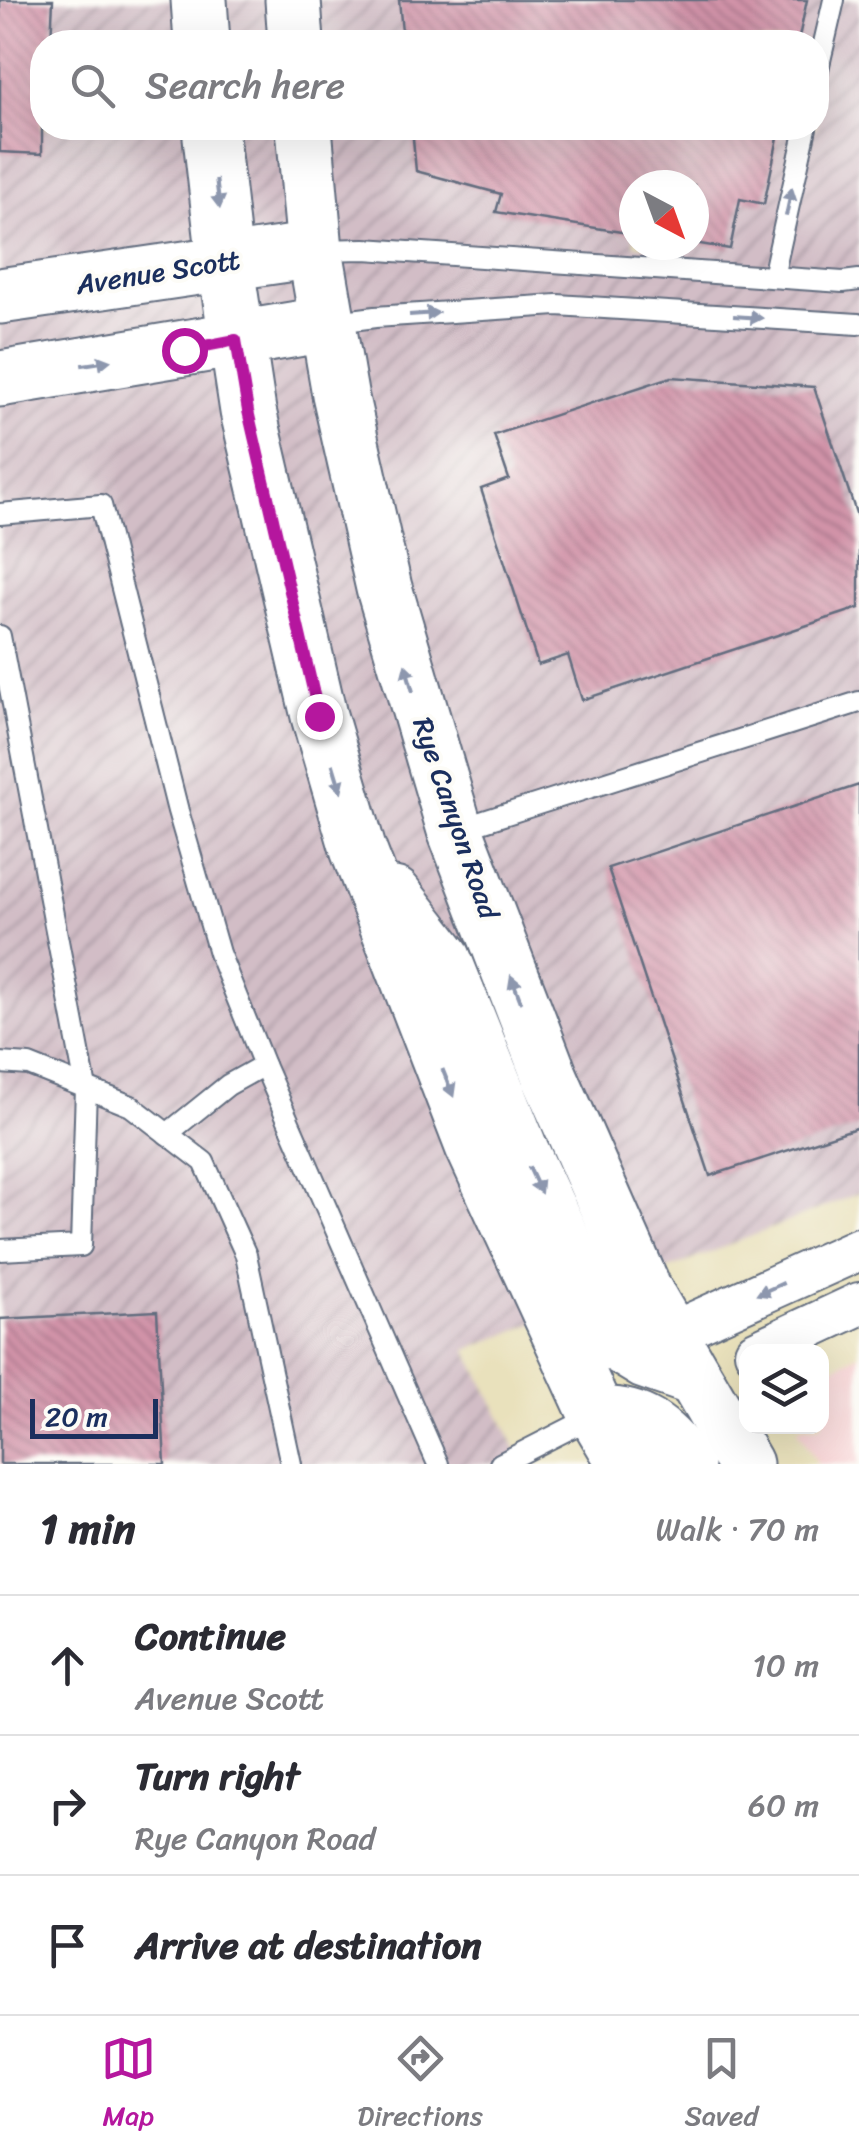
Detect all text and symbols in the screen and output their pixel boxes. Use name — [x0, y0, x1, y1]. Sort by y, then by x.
search box — [30, 30, 829, 140]
text: Search here — [145, 52, 345, 119]
icon: search — [65, 58, 120, 113]
north arrow — [619, 170, 709, 260]
one-way arrow — [210, 179, 226, 211]
one-way arrow — [782, 186, 797, 217]
street label: Avenue Scott — [71, 235, 244, 309]
one-way arrow — [409, 305, 440, 321]
one-way arrow — [733, 309, 765, 325]
route start — [162, 328, 208, 374]
one-way arrow — [81, 355, 113, 370]
one-way arrow — [401, 662, 417, 693]
route end — [297, 694, 343, 740]
street label: Rye Canyon Road — [399, 711, 514, 928]
one-way arrow — [330, 763, 345, 793]
one-way arrow — [508, 974, 523, 1004]
one-way arrow — [441, 1068, 457, 1098]
one-way arrow — [526, 1166, 543, 1195]
one-way arrow — [755, 1280, 784, 1297]
map controls — [739, 1344, 829, 1434]
button: layers — [739, 1344, 829, 1434]
text: 20 m — [45, 1392, 108, 1441]
scale bar — [30, 1394, 158, 1438]
text: 1 min — [40, 1492, 135, 1566]
text: Walk · 70 m — [656, 1501, 819, 1558]
text: Continue — [135, 1603, 286, 1670]
text: 10 m — [752, 1637, 819, 1694]
icon: ahead — [40, 1638, 95, 1693]
text: Avenue Scott — [135, 1670, 324, 1727]
text: Turn right — [135, 1743, 300, 1810]
text: 60 m — [748, 1777, 819, 1834]
icon: right — [40, 1778, 95, 1833]
text: Rye Canyon Road — [135, 1810, 375, 1867]
text: Arrive at destination — [135, 1912, 482, 1979]
icon: arrive — [40, 1918, 95, 1973]
tab: Map — [101, 2031, 156, 2140]
tab: Directions — [357, 2031, 483, 2140]
tab: Saved — [684, 2031, 758, 2140]

